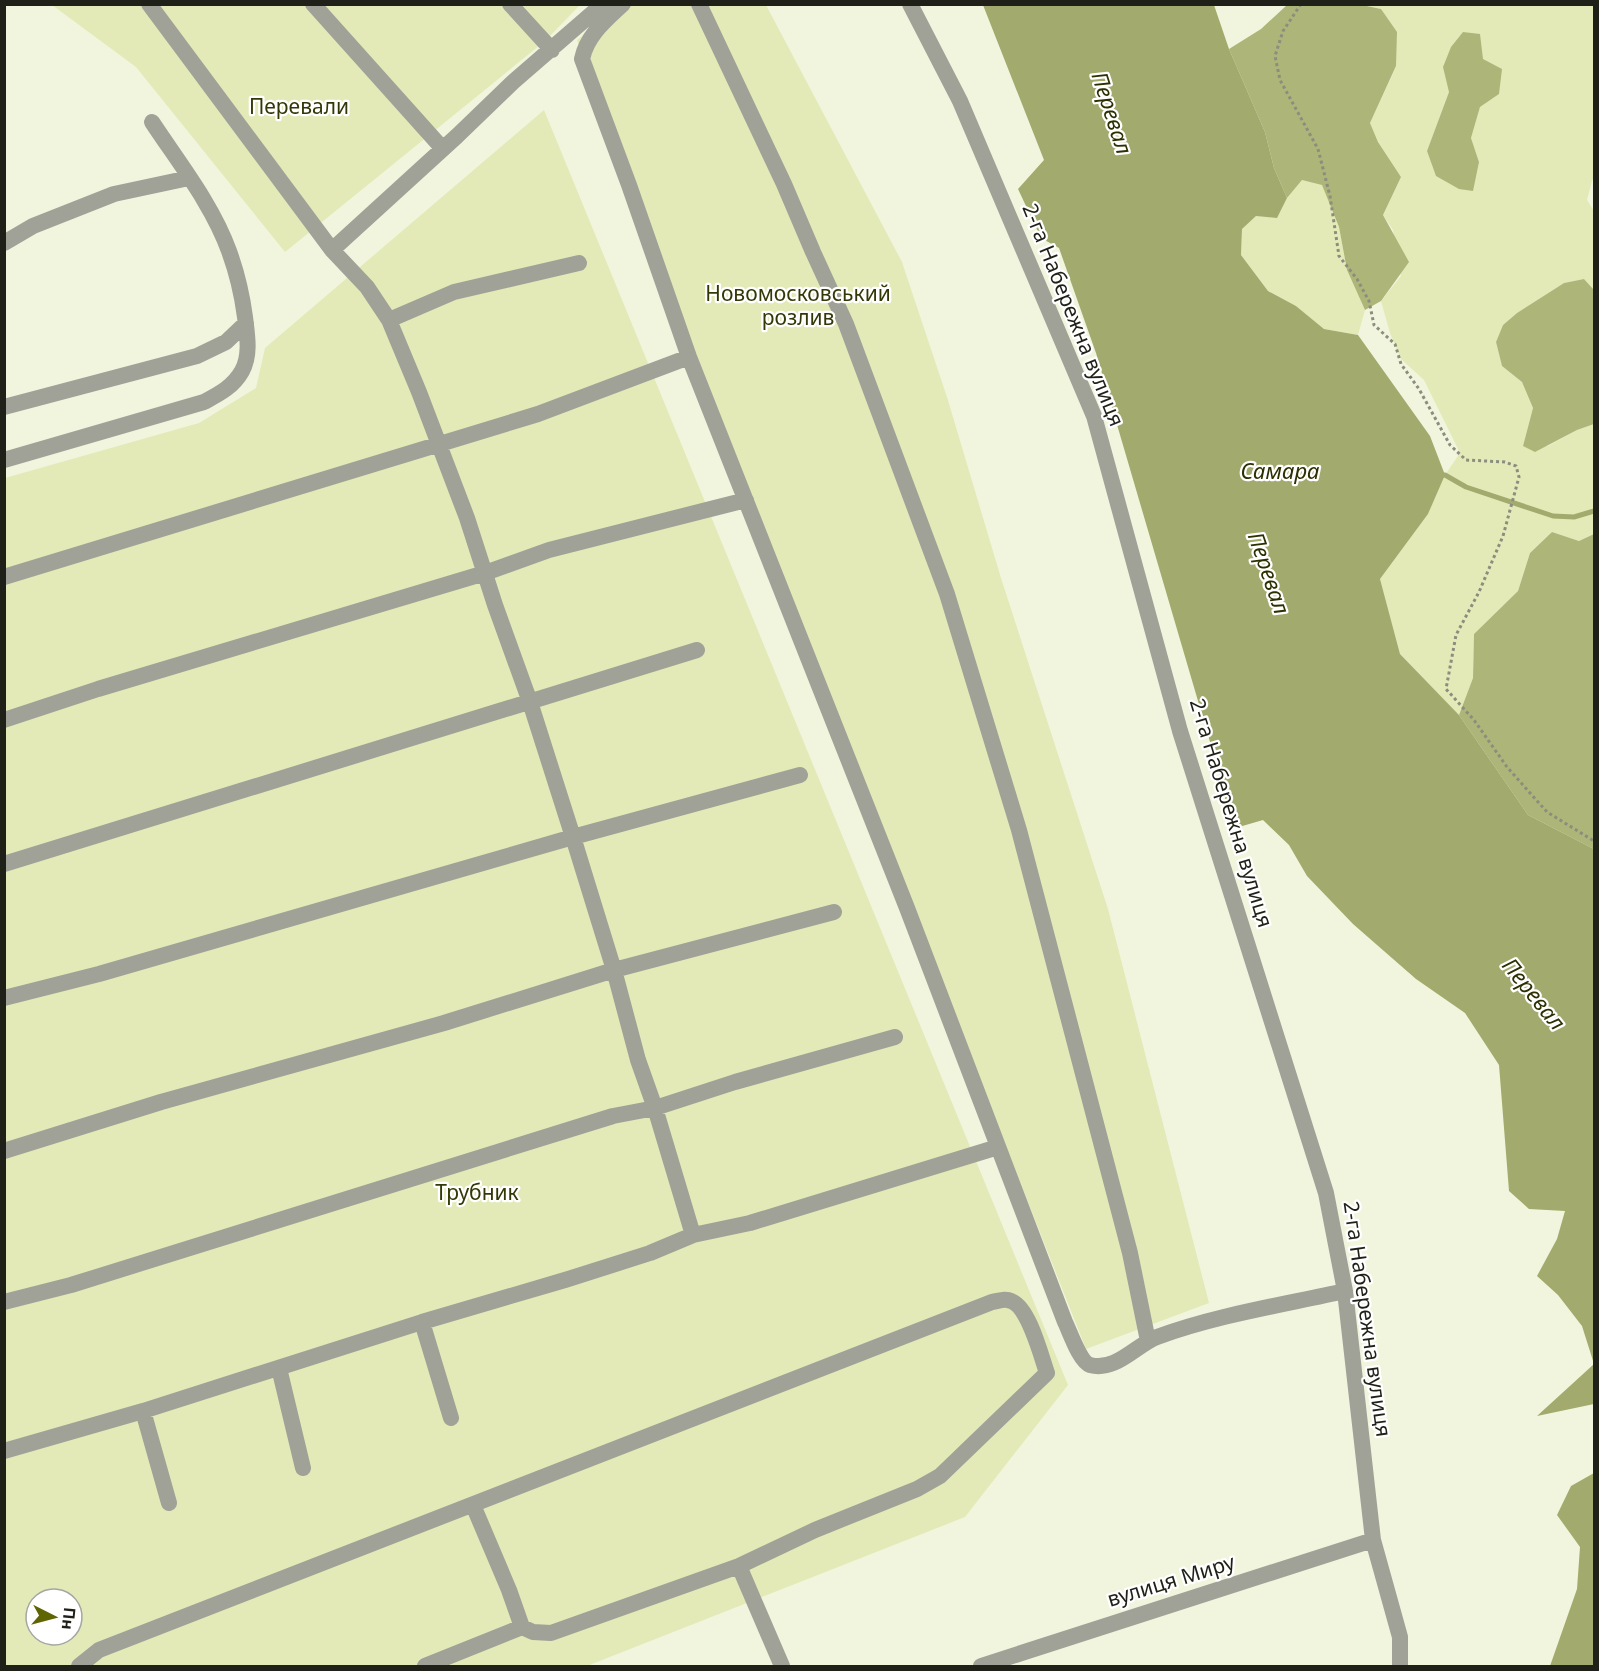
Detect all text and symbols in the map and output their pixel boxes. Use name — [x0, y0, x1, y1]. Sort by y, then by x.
water label: Перевал — [1086, 68, 1140, 158]
park label: Перевали — [249, 92, 349, 120]
street label: 2-га Набережна вулиця — [1016, 199, 1131, 430]
park label: Новомосковський розлив — [705, 279, 891, 331]
water label: Самара — [1241, 455, 1319, 485]
water label: Перевал — [1242, 528, 1298, 618]
street label: 2-га Набережна вулиця — [1184, 695, 1280, 931]
water label: Перевал — [1496, 951, 1573, 1036]
park label: Трубник — [435, 1178, 519, 1206]
street label: 2-га Набережна вулиця — [1338, 1199, 1398, 1439]
street label: вулиця Миру — [1103, 1547, 1238, 1613]
north arrow — [24, 1587, 84, 1647]
text: Пн — [57, 1606, 81, 1631]

